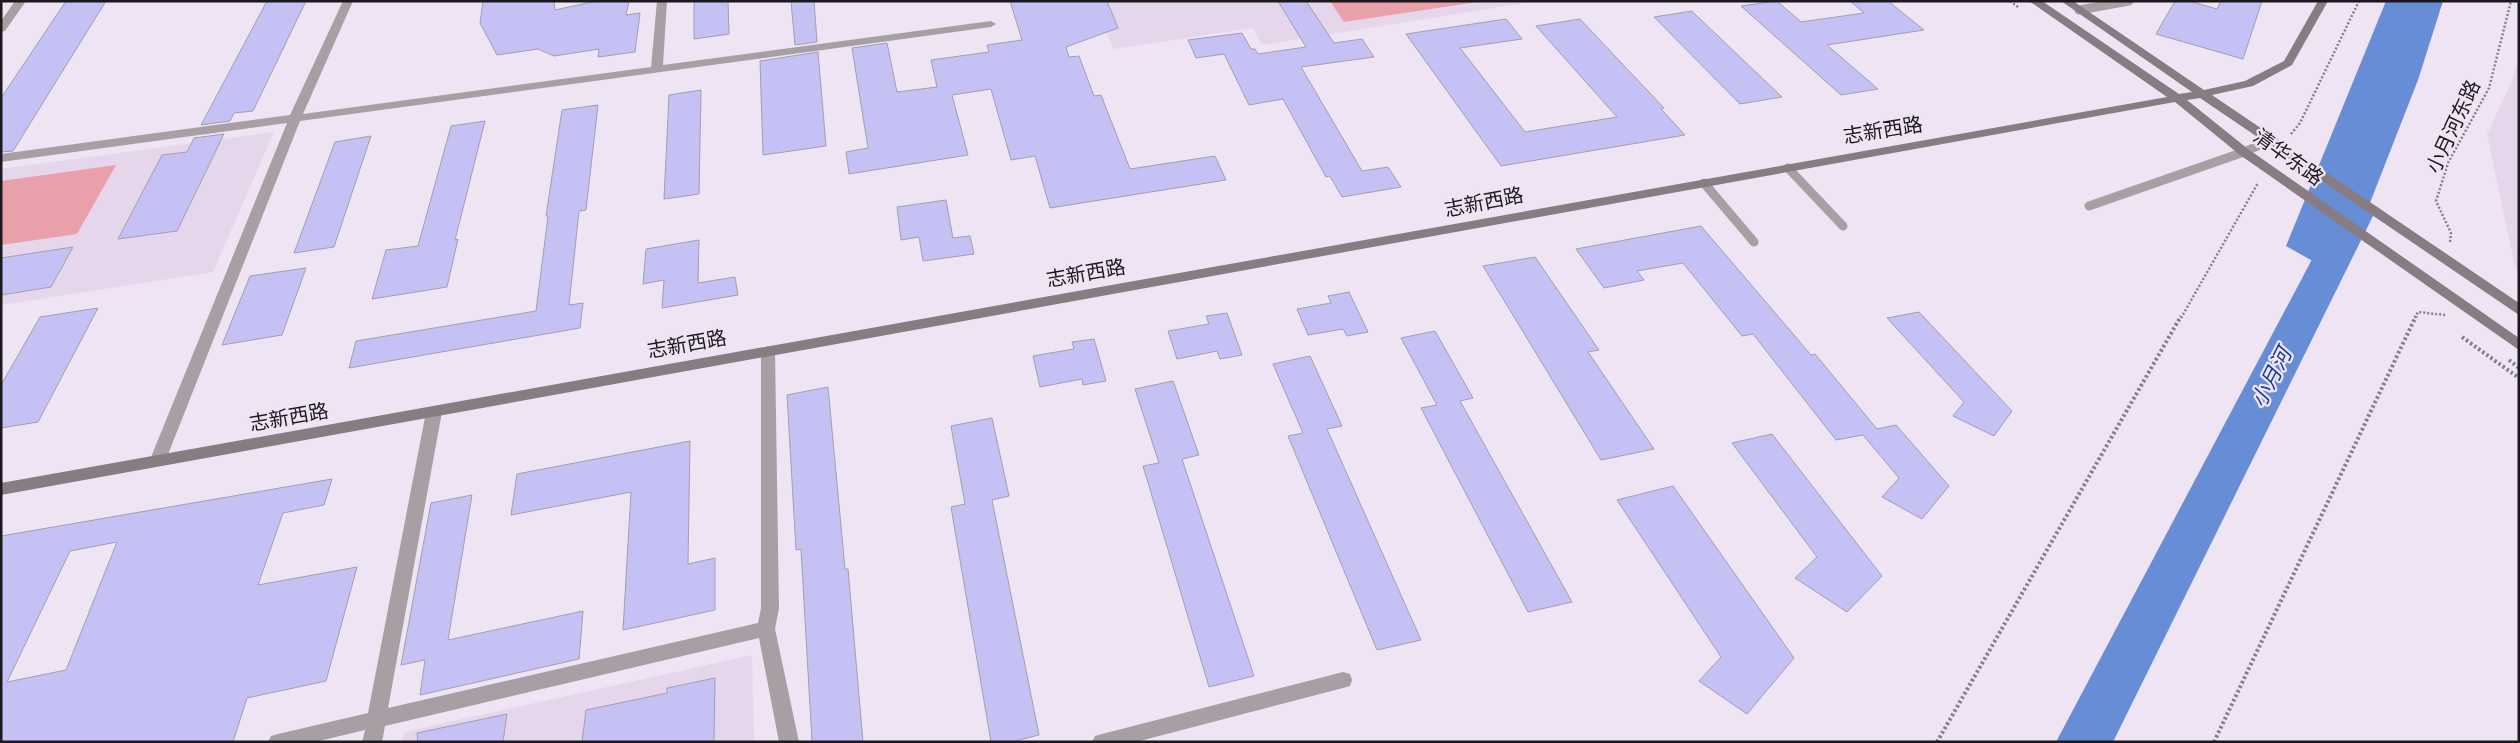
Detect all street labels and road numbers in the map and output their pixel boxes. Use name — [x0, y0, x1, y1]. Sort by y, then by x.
street label: 小月河东路 — [2423, 77, 2484, 177]
street label: 志新西路 — [1842, 113, 1924, 147]
street label: 清华东路 — [2250, 126, 2327, 190]
street label: 志新西路 — [1442, 184, 1525, 220]
street label: 志新西路 — [1045, 255, 1127, 291]
street label: 志新西路 — [646, 326, 728, 362]
street label: 志新西路 — [248, 399, 330, 435]

